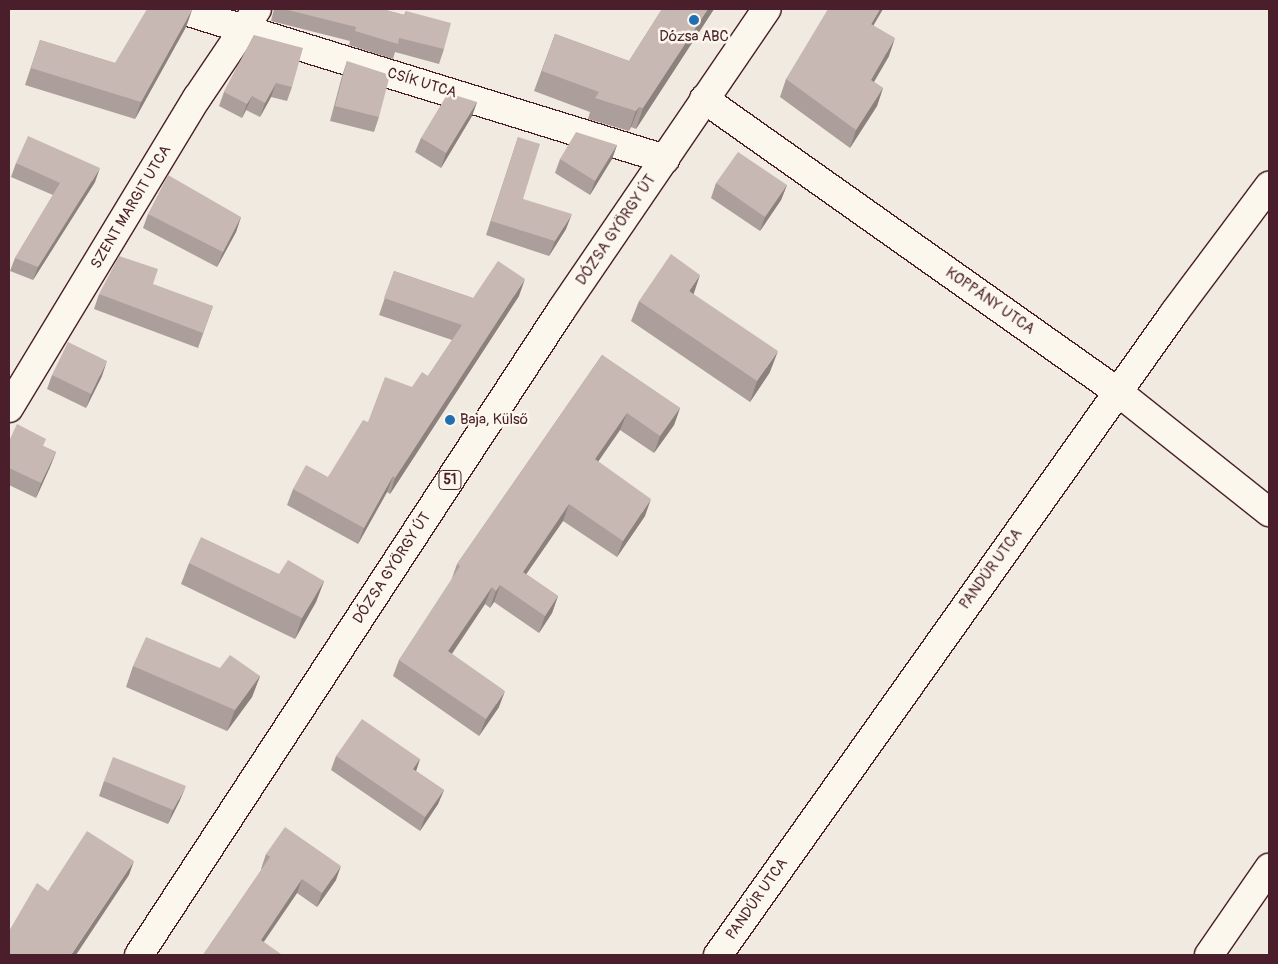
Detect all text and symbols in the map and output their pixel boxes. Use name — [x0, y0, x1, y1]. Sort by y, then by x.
marker: Dózsa ABC — [688, 14, 700, 26]
place label: Dózsa ABC — [659, 28, 729, 46]
street label: CSÍK UTCA — [385, 64, 459, 102]
street label: SZENT MARGIT UTCA — [87, 142, 175, 272]
street label: DÓZSA GYÖRGY ÚT — [572, 171, 660, 289]
street label: KOPPÁNY UTCA — [942, 264, 1038, 338]
place label: Baja, Külső — [460, 411, 528, 429]
marker: Baja, Külső — [444, 414, 456, 426]
road number: 51 — [438, 468, 462, 492]
street label: DÓZSA GYÖRGY ÚT — [349, 509, 435, 627]
street label: PANDÚR UTCA — [956, 525, 1026, 613]
street label: PANDÚR UTCA — [722, 855, 792, 943]

